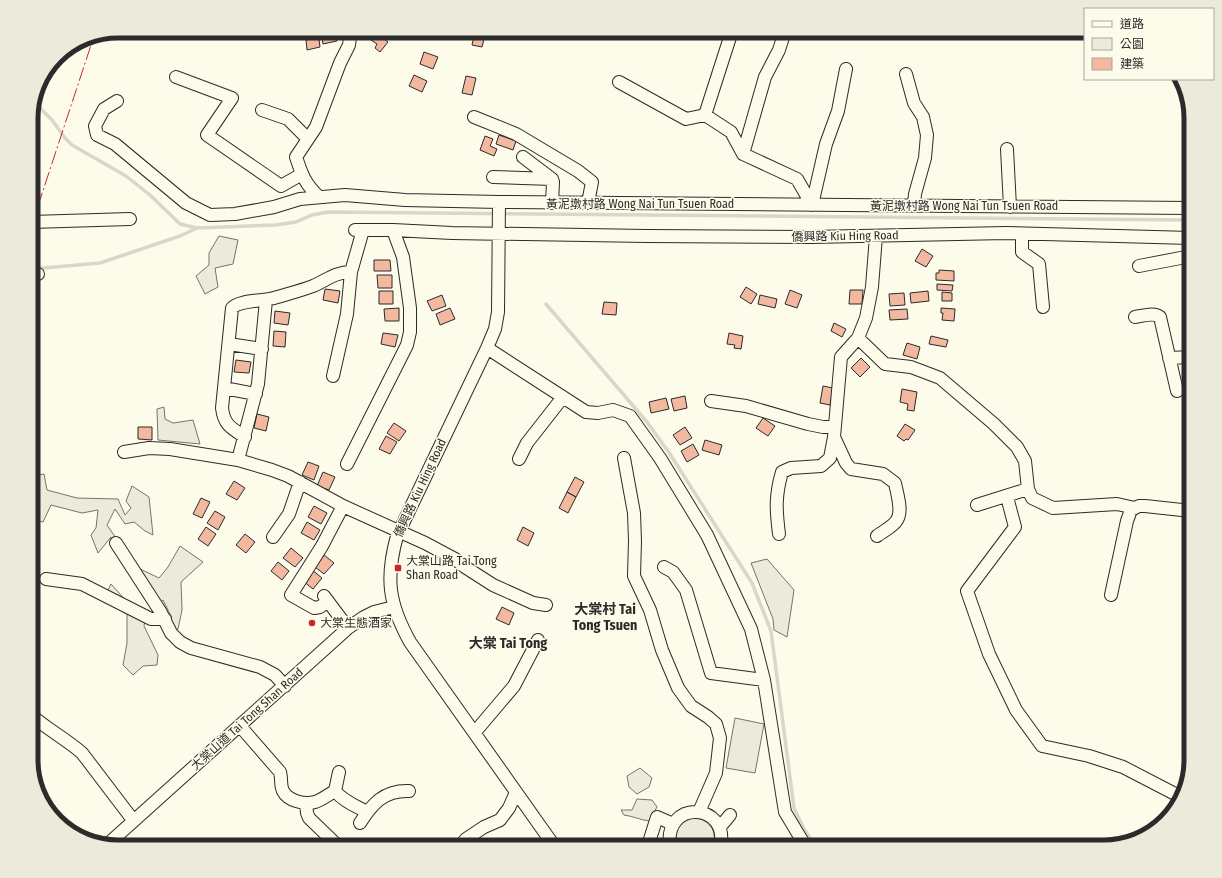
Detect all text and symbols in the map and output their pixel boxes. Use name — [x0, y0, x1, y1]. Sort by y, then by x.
legend — [1084, 8, 1214, 80]
text: 道路 — [1120, 17, 1144, 31]
text: 公園 — [1120, 37, 1144, 51]
text: 建築 — [1120, 57, 1144, 71]
street label: 黃泥墩村路 Wong Nai Tun Tsuen Road — [546, 197, 734, 211]
street label: 黃泥墩村路 Wong Nai Tun Tsuen Road — [870, 199, 1058, 213]
street label: 僑興路 Kiu Hing Road — [791, 228, 899, 244]
street label: 僑興路 Kiu Hing Road — [391, 436, 449, 540]
place label: 大棠山路 Tai Tong Shan Road — [406, 554, 497, 582]
marker: 大棠山路 Tai Tong Shan Road — [393, 563, 403, 573]
district label: 大棠村 Tai Tong Tsuen — [573, 601, 637, 634]
place label: 大棠生態酒家 — [320, 616, 392, 630]
marker: 大棠生態酒家 — [307, 618, 317, 628]
district label: 大棠 Tai Tong — [469, 635, 547, 652]
street label: 大棠山道 Tai Tong Shan Road — [188, 665, 306, 773]

